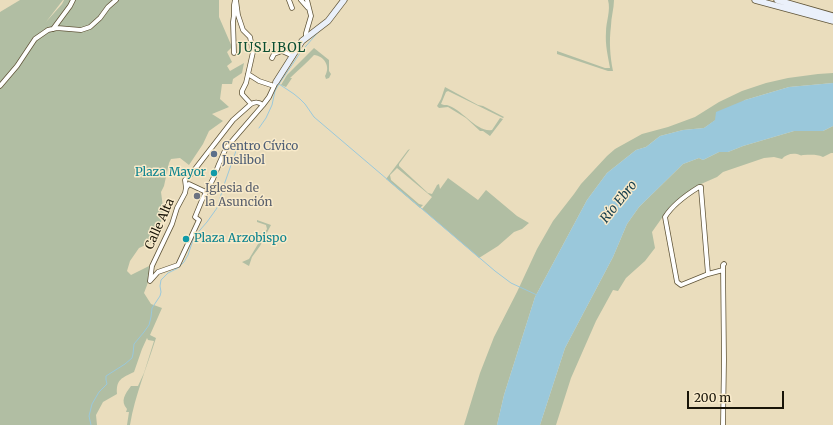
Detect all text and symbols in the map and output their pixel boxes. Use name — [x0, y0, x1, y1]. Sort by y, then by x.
district label: JUSLIBOL — [238, 40, 306, 56]
place label: Centro Cívico Juslibol — [222, 140, 298, 168]
marker: Centro Cívico Juslibol — [209, 149, 219, 159]
place label: Plaza Mayor — [135, 166, 206, 180]
marker: Plaza Mayor — [209, 168, 219, 178]
water label: Río Ebro — [597, 178, 641, 226]
place label: Iglesia de la Asunción — [205, 182, 273, 210]
marker: Iglesia de la Asunción — [192, 191, 202, 201]
street label: Calle Alta — [142, 196, 178, 252]
place label: Plaza Arzobispo — [194, 232, 287, 246]
marker: Plaza Arzobispo — [181, 234, 191, 244]
scale bar — [689, 383, 786, 409]
text: 200 m — [694, 390, 731, 405]

